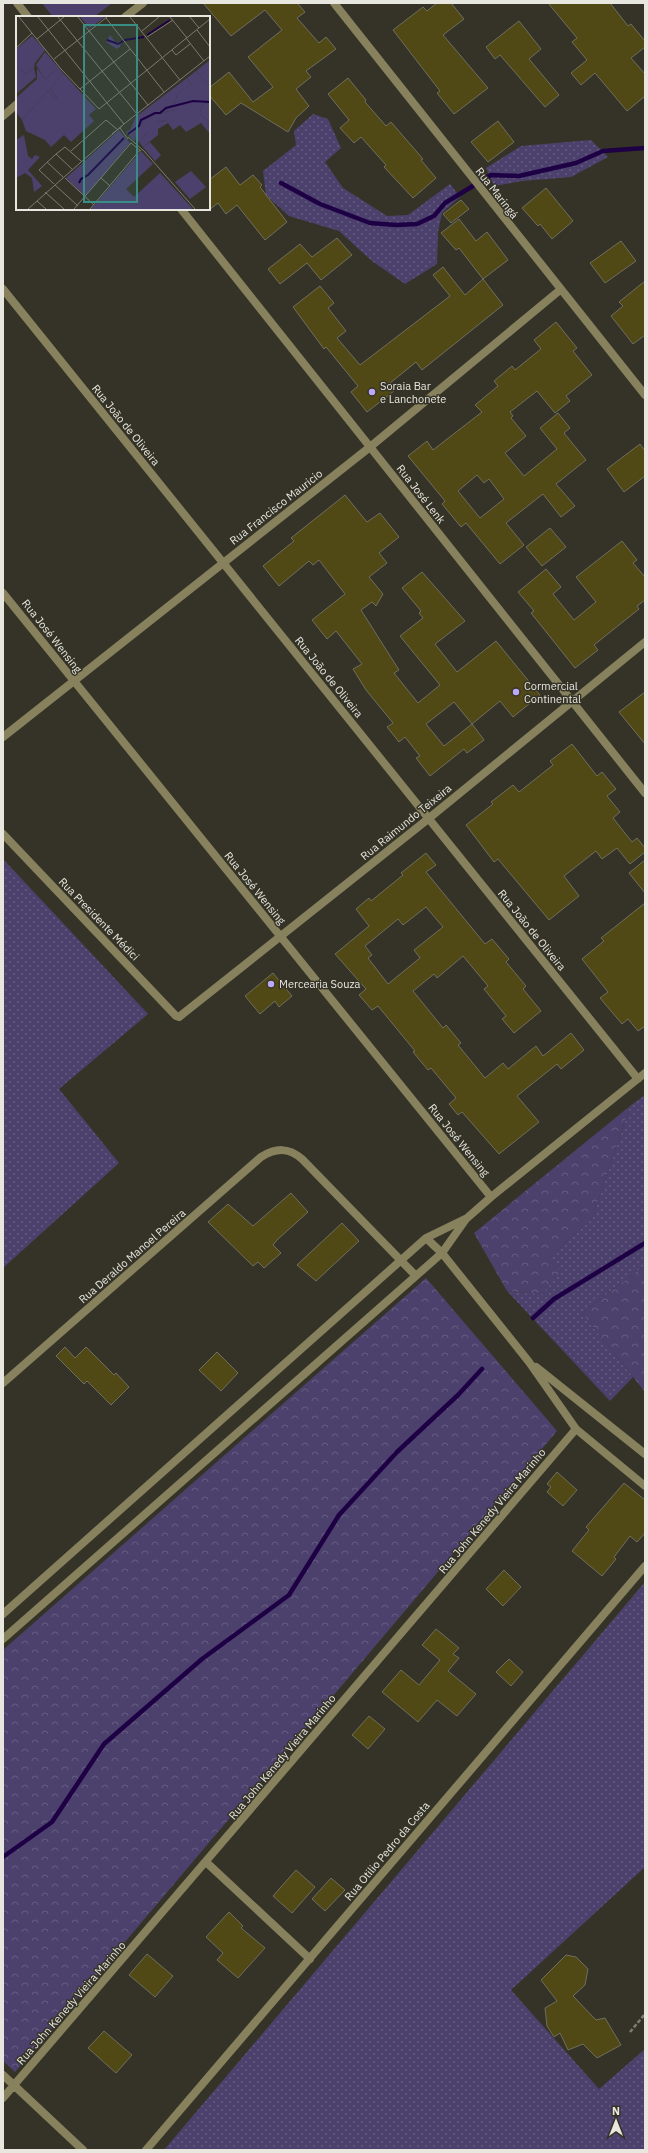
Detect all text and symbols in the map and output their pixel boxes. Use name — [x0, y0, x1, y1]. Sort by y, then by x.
inset map — [16, 16, 210, 210]
street label: Rua Maringá — [473, 165, 521, 222]
place label: Soraia Bar e Lanchonete — [380, 379, 446, 406]
street label: Rua João de Oliveira — [89, 381, 163, 469]
marker: Soraia Bar e Lanchonete — [367, 387, 377, 397]
street label: Rua José Lenk — [394, 462, 448, 526]
street label: Rua Francisco Mauricio — [227, 466, 325, 548]
street label: Rua José Wensing — [19, 596, 85, 676]
street label: Rua João de Oliveira — [292, 633, 366, 721]
place label: Cormercial Continental — [524, 679, 581, 706]
marker: Cormercial Continental — [511, 687, 521, 697]
street label: Rua Raimundo Teixeira — [358, 781, 454, 863]
street label: Rua José Wensing — [221, 849, 289, 927]
street label: Rua Presidente Médici — [56, 875, 142, 963]
street label: Rua João de Oliveira — [495, 886, 569, 974]
place label: Mercearia Souza — [279, 977, 360, 991]
marker: Mercearia Souza — [266, 979, 276, 989]
street label: Rua José Wensing — [425, 1101, 493, 1179]
street label: Rua Deraldo Manoel Pereira — [76, 1206, 188, 1306]
street label: Rua John Kenedy Vieira Marinho — [436, 1446, 548, 1576]
street label: Rua John Kenedy Vieira Marinho — [226, 1692, 338, 1822]
street label: Rua Otilio Pedro da Costa — [341, 1798, 433, 1903]
street label: Rua John Kenedy Vieira Marinho — [14, 1938, 128, 2068]
north arrow — [596, 2101, 636, 2141]
text: N — [612, 2104, 620, 2118]

